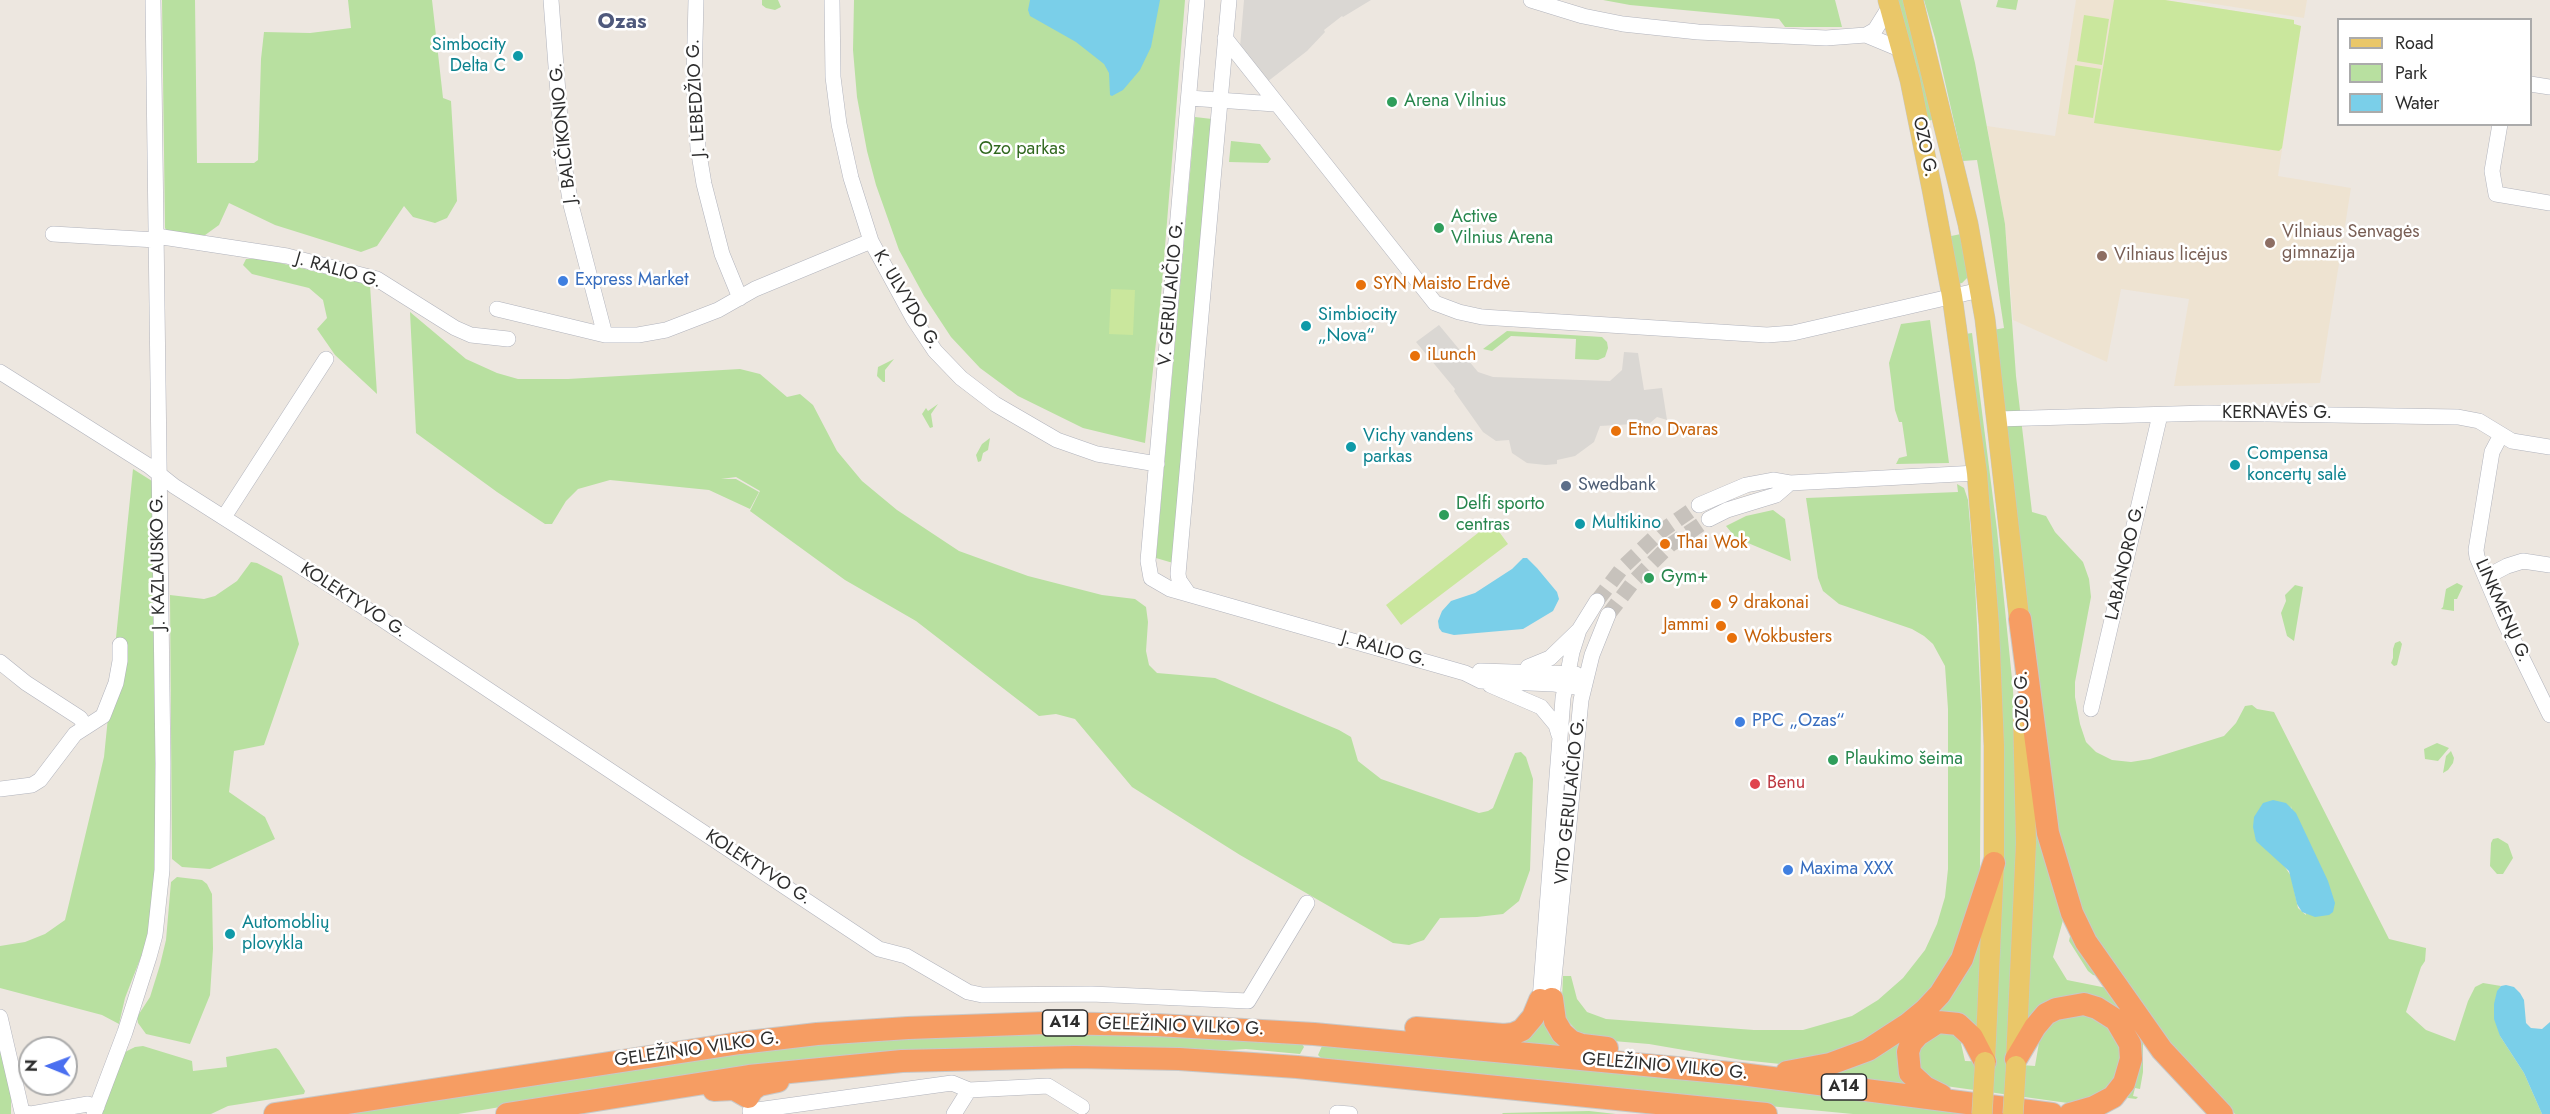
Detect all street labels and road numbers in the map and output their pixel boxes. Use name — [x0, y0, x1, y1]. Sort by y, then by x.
street label: J. LEBEDŽIO G. — [683, 39, 711, 157]
street label: J. BALČIKONIO G. — [546, 62, 582, 204]
street label: OZO G. — [1907, 115, 1941, 179]
street label: V. GERULAIČIO G. — [1155, 219, 1189, 367]
street label: K. ULVYDO G. — [868, 246, 944, 354]
street label: J. RALIO G. — [293, 248, 383, 294]
street label: KERNAVĖS G. — [2222, 403, 2332, 425]
street label: J. KAZLAUSKO G. — [147, 494, 171, 630]
street label: LABANORO G. — [2102, 502, 2150, 622]
street label: LINKMENŲ G. — [2470, 556, 2534, 666]
street label: KOLEKTYVO G. — [296, 559, 410, 643]
street label: J. RALIO G. — [1339, 627, 1429, 673]
street label: OZO G. — [2011, 670, 2035, 732]
street label: VITO GERULAIČIO G. — [1551, 716, 1591, 886]
street label: KOLEKTYVO G. — [701, 826, 815, 910]
road number: A14 — [1042, 1010, 1088, 1036]
street label: GELEŽINIO VILKO G. — [1098, 1013, 1264, 1041]
street label: GELEŽINIO VILKO G. — [613, 1028, 781, 1072]
street label: GELEŽINIO VILKO G. — [1581, 1049, 1749, 1085]
road number: A14 — [1822, 1074, 1866, 1100]

